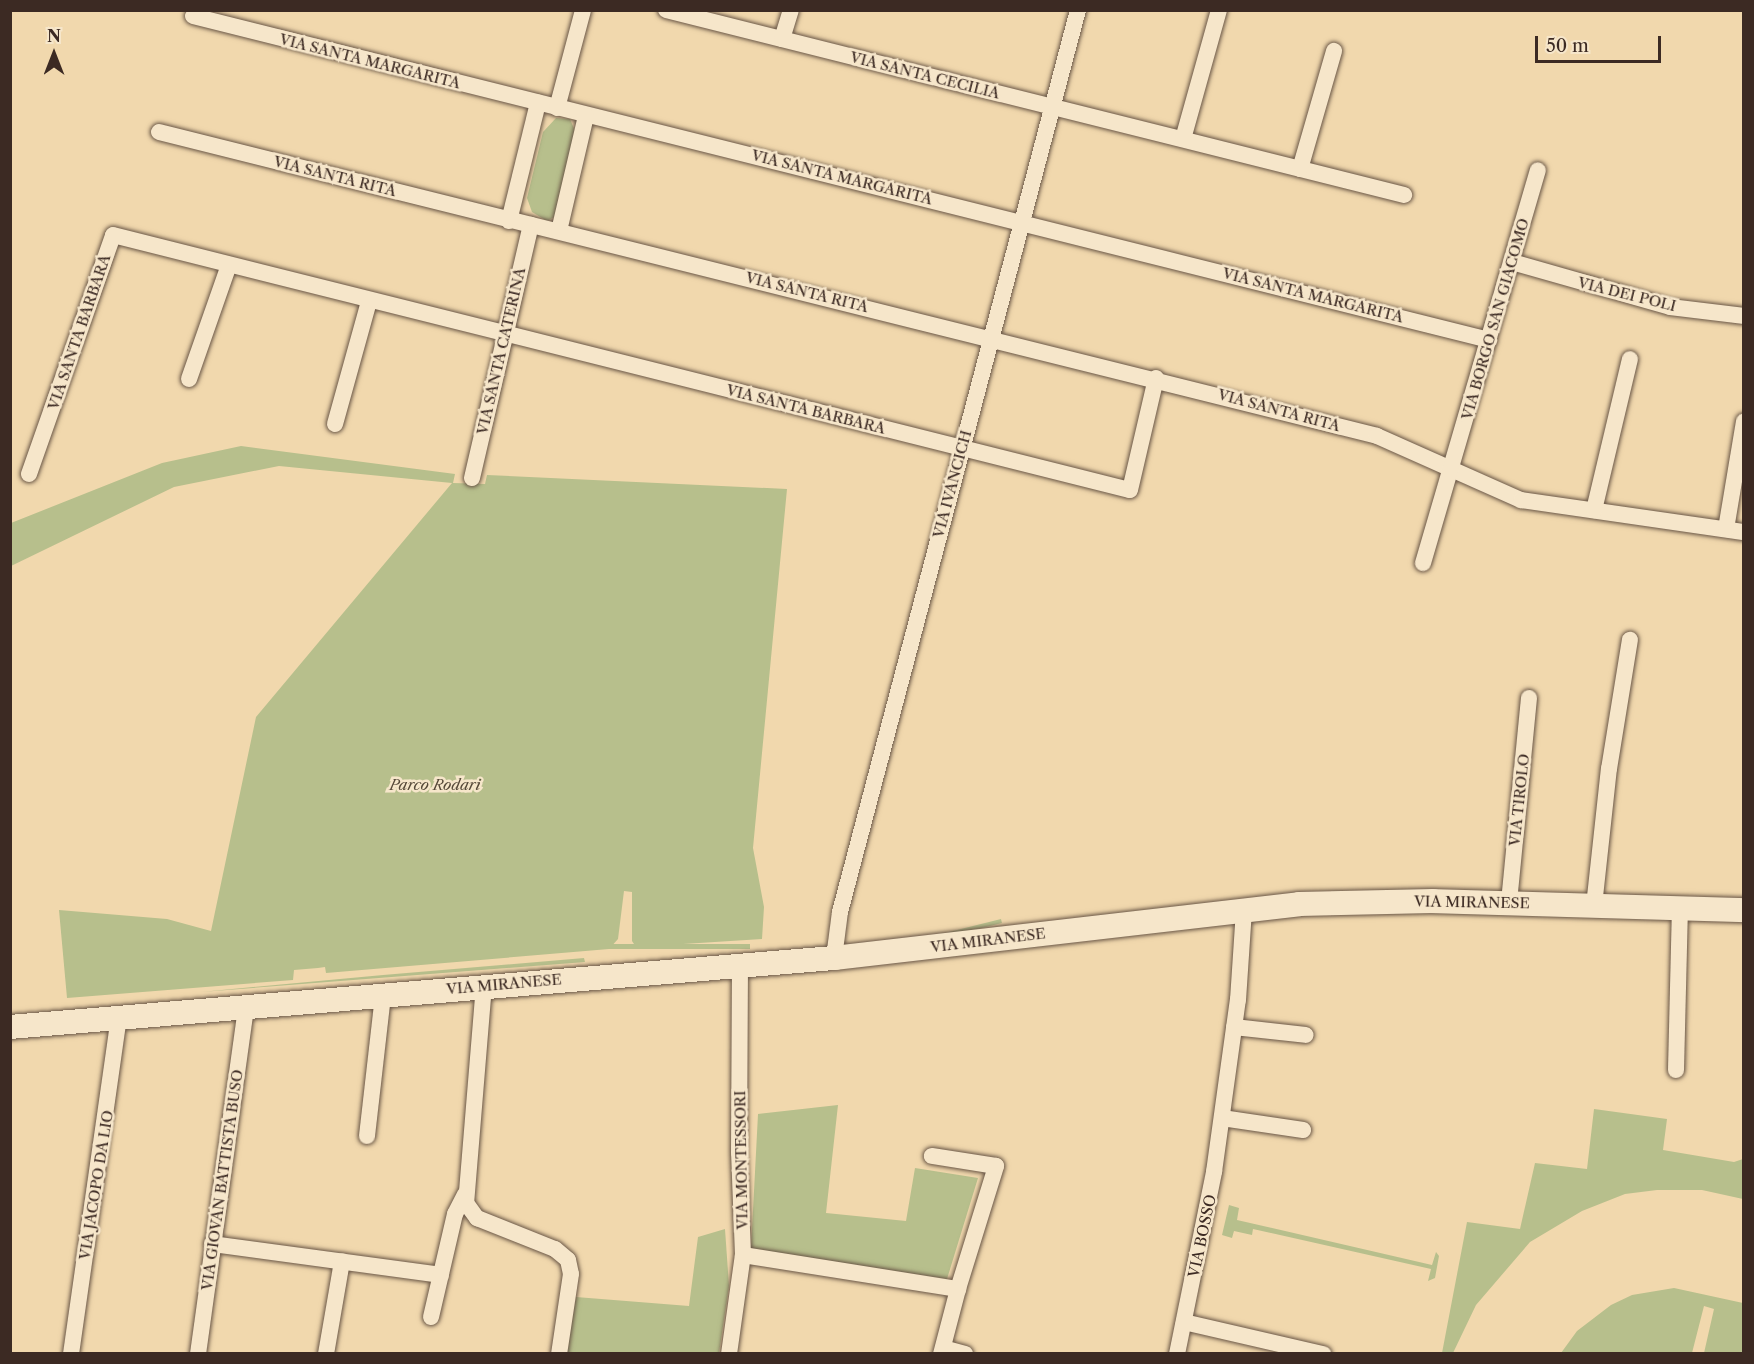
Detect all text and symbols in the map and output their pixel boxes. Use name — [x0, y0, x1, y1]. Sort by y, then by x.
north arrow — [24, 24, 84, 84]
scale bar — [1538, 24, 1664, 62]
text: N — [47, 26, 61, 46]
street label: VIA SANTA MARGARITA — [277, 30, 463, 92]
text: 50 m — [1546, 35, 1589, 57]
street label: VIA SANTA CECILIA — [848, 48, 1002, 102]
street label: VIA SANTA MARGARITA — [749, 146, 935, 208]
street label: VIA SANTA RITA — [271, 152, 399, 200]
street label: VIA BORGO SAN GIACOMO — [1457, 216, 1533, 422]
street label: VIA SANTA BARBARA — [44, 251, 114, 413]
street label: VIA SANTA MARGARITA — [1220, 264, 1406, 326]
street label: VIA SANTA CATERINA — [473, 265, 529, 437]
street label: VIA SANTA RITA — [743, 268, 871, 316]
street label: VIA DEI POLI — [1576, 273, 1678, 315]
street label: VIA SANTA BARBARA — [724, 380, 888, 438]
street label: VIA SANTA RITA — [1215, 385, 1343, 435]
street label: VIA IVANCICH — [929, 428, 975, 540]
street label: VIA TIROLO — [1505, 752, 1533, 848]
park label: Parco Rodari — [389, 776, 481, 794]
street label: VIA MIRANESE — [1414, 892, 1530, 912]
street label: VIA MIRANESE — [929, 924, 1047, 956]
street label: VIA MIRANESE — [445, 970, 563, 998]
street label: VIA GIOVAN BATTISTA BUSO — [197, 1068, 247, 1292]
street label: VIA MONTESSORI — [731, 1090, 751, 1230]
street label: VIA JACOPO DA LIO — [75, 1108, 117, 1262]
street label: VIA BOSSO — [1184, 1193, 1220, 1279]

